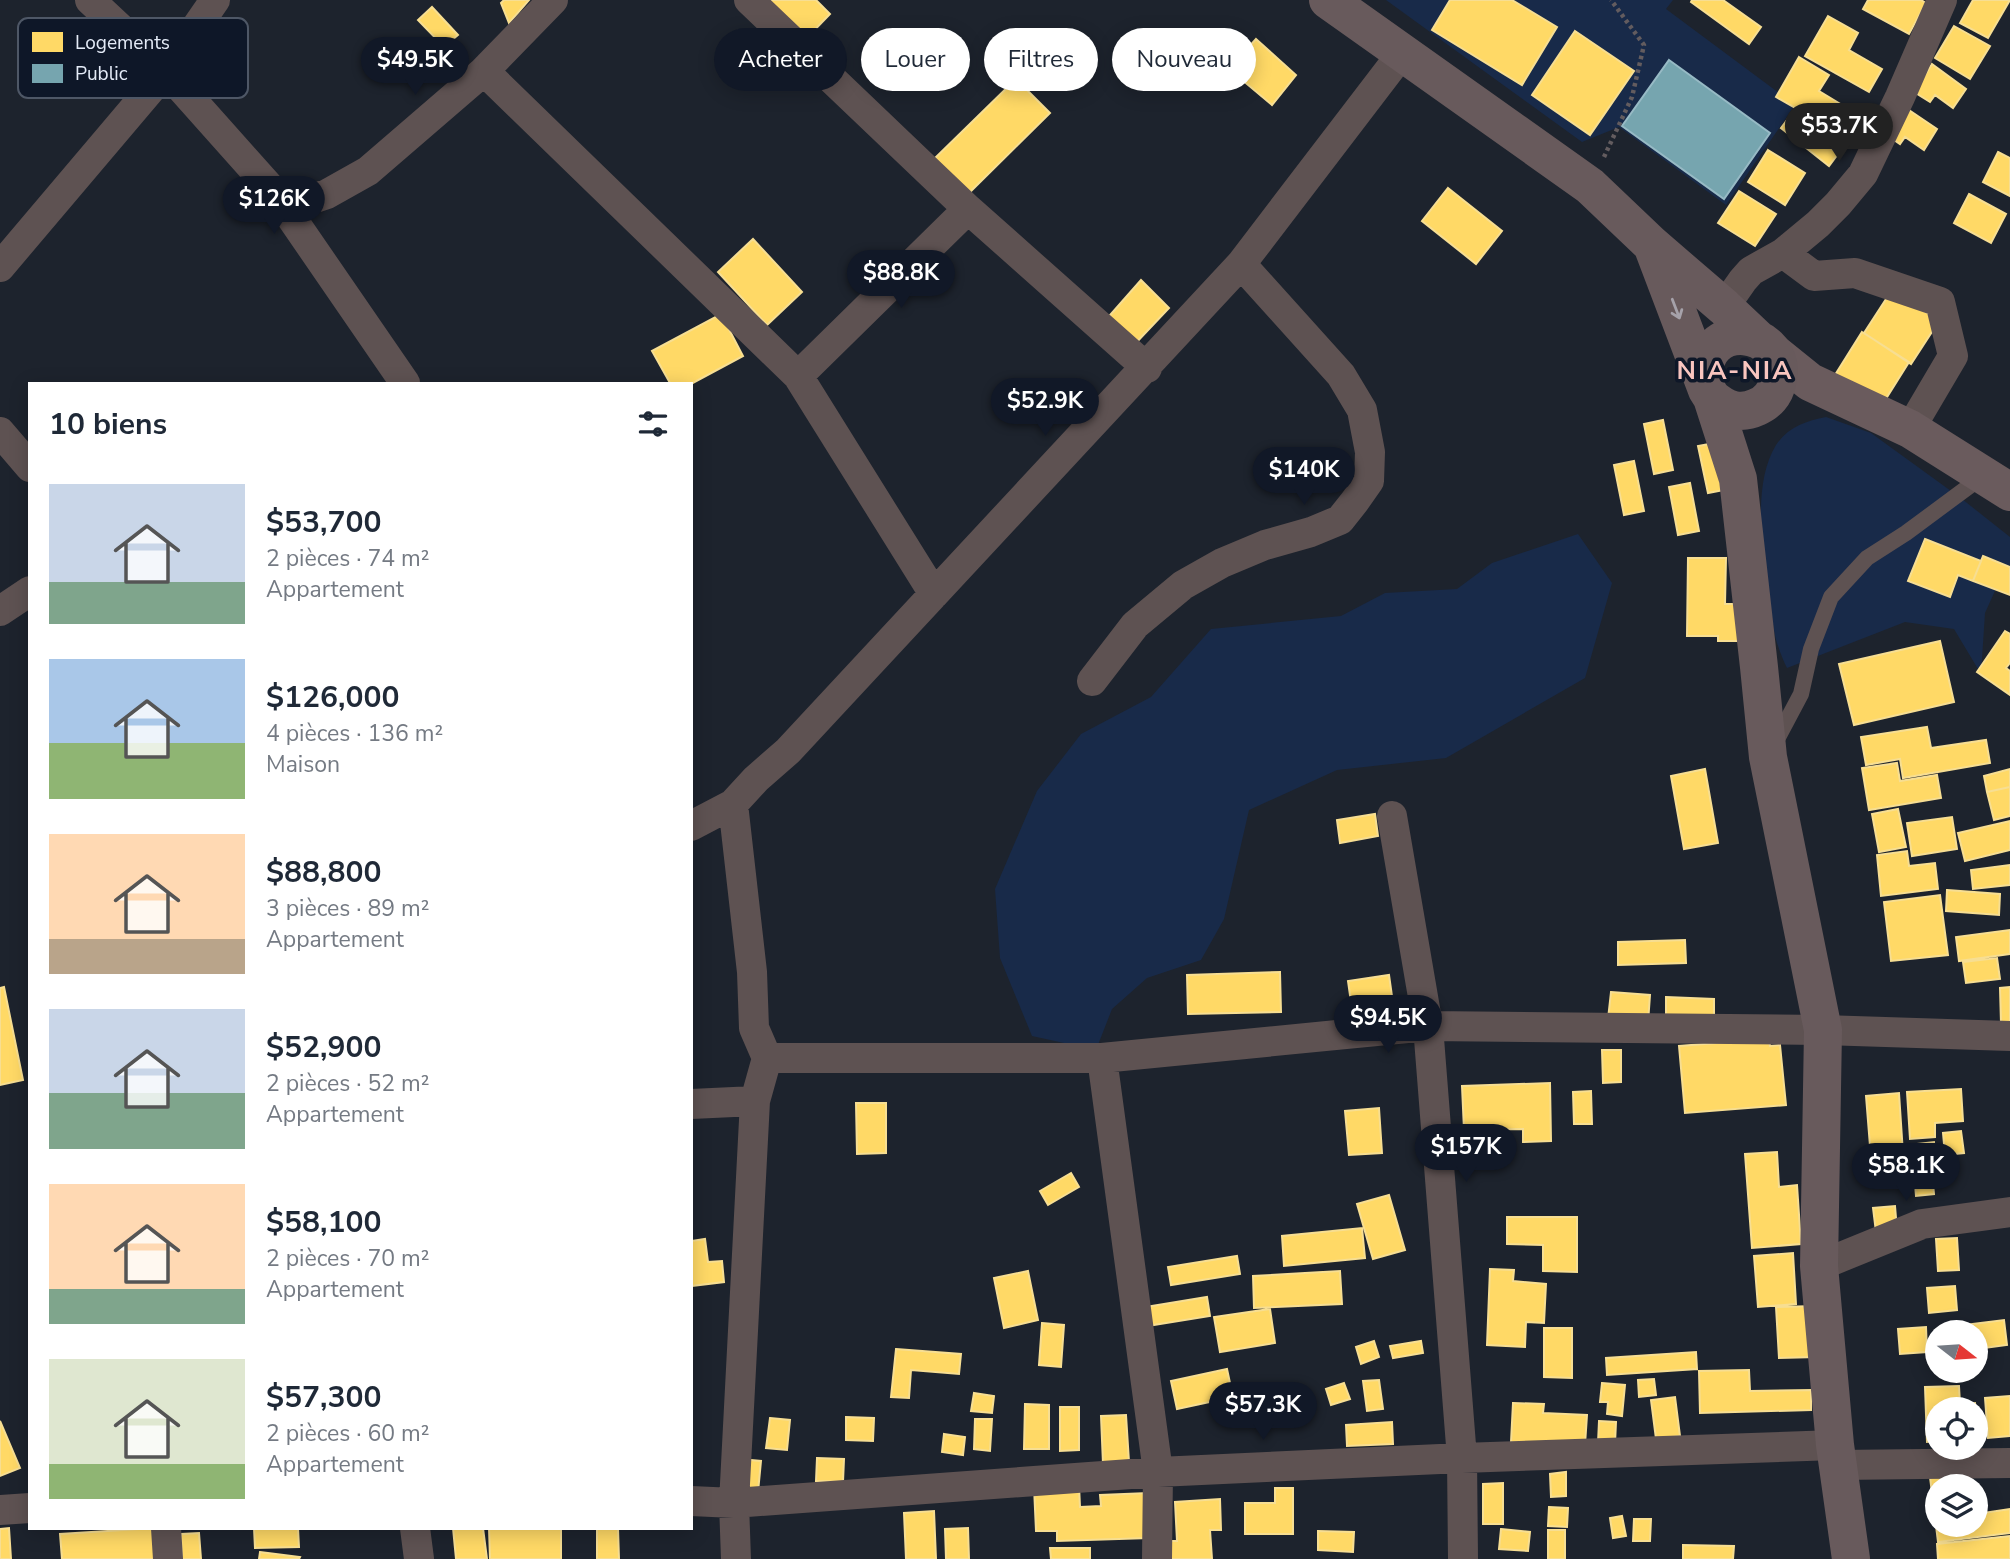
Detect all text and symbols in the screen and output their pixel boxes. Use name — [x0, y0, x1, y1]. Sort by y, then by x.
legend — [18, 18, 248, 98]
chip: Acheter — [714, 28, 847, 91]
chip: Louer — [861, 28, 970, 91]
chip: Filtres — [984, 28, 1098, 91]
chip: Nouveau — [1112, 28, 1256, 91]
text: Logements — [75, 30, 170, 56]
pin: $49.5K — [358, 38, 472, 97]
text: $49.5K — [377, 44, 453, 75]
text: Public — [75, 61, 128, 87]
pin: $53.7K — [1782, 104, 1896, 163]
text: $53.7K — [1801, 110, 1877, 141]
pin: $126K — [225, 176, 323, 236]
text: $126K — [239, 183, 309, 214]
pin: $88.8K — [844, 250, 958, 310]
text: $88.8K — [863, 257, 939, 288]
one-way arrow — [1671, 297, 1684, 319]
district label: NIA-NIA — [1676, 353, 1794, 388]
pin: $52.9K — [988, 378, 1102, 438]
text: $52.9K — [1007, 385, 1083, 416]
text: 10 biens — [49, 404, 167, 445]
icon: filters — [634, 405, 672, 443]
pin: $140K — [1255, 448, 1353, 507]
text: $140K — [1269, 454, 1339, 485]
text: $53,700 — [266, 502, 381, 543]
icon: home — [105, 512, 189, 596]
text: 2 pièces · 74 m² — [266, 543, 429, 574]
text: Appartement — [266, 574, 404, 605]
text: $126,000 — [266, 677, 399, 718]
icon: home — [105, 687, 189, 771]
text: 4 pièces · 136 m² — [266, 718, 443, 749]
text: Maison — [266, 749, 340, 780]
text: $88,800 — [266, 852, 381, 893]
icon: home — [105, 862, 189, 946]
text: 3 pièces · 89 m² — [266, 893, 429, 924]
text: Appartement — [266, 924, 404, 955]
pin: $94.5K — [1331, 996, 1445, 1055]
text: $94.5K — [1350, 1002, 1426, 1033]
text: $52,900 — [266, 1027, 381, 1068]
icon: home — [105, 1037, 189, 1121]
text: 2 pièces · 52 m² — [266, 1068, 429, 1099]
text: Appartement — [266, 1099, 404, 1130]
pin: $157K — [1417, 1124, 1515, 1184]
text: $157K — [1431, 1131, 1501, 1162]
pin: $58.1K — [1849, 1144, 1963, 1203]
text: $58.1K — [1868, 1150, 1944, 1181]
text: $58,100 — [266, 1202, 381, 1243]
icon: home — [105, 1212, 189, 1296]
text: 2 pièces · 70 m² — [266, 1243, 429, 1274]
text: Appartement — [266, 1274, 404, 1305]
north arrow — [1925, 1320, 1988, 1382]
map controls — [1925, 1320, 1988, 1537]
text: $57,300 — [266, 1377, 381, 1418]
pin: $57.3K — [1206, 1382, 1320, 1442]
icon: home — [105, 1387, 189, 1471]
text: $57.3K — [1225, 1389, 1301, 1420]
button: locate — [1925, 1397, 1988, 1460]
text: 2 pièces · 60 m² — [266, 1418, 429, 1449]
text: Appartement — [266, 1449, 404, 1480]
button: layers — [1925, 1474, 1988, 1537]

